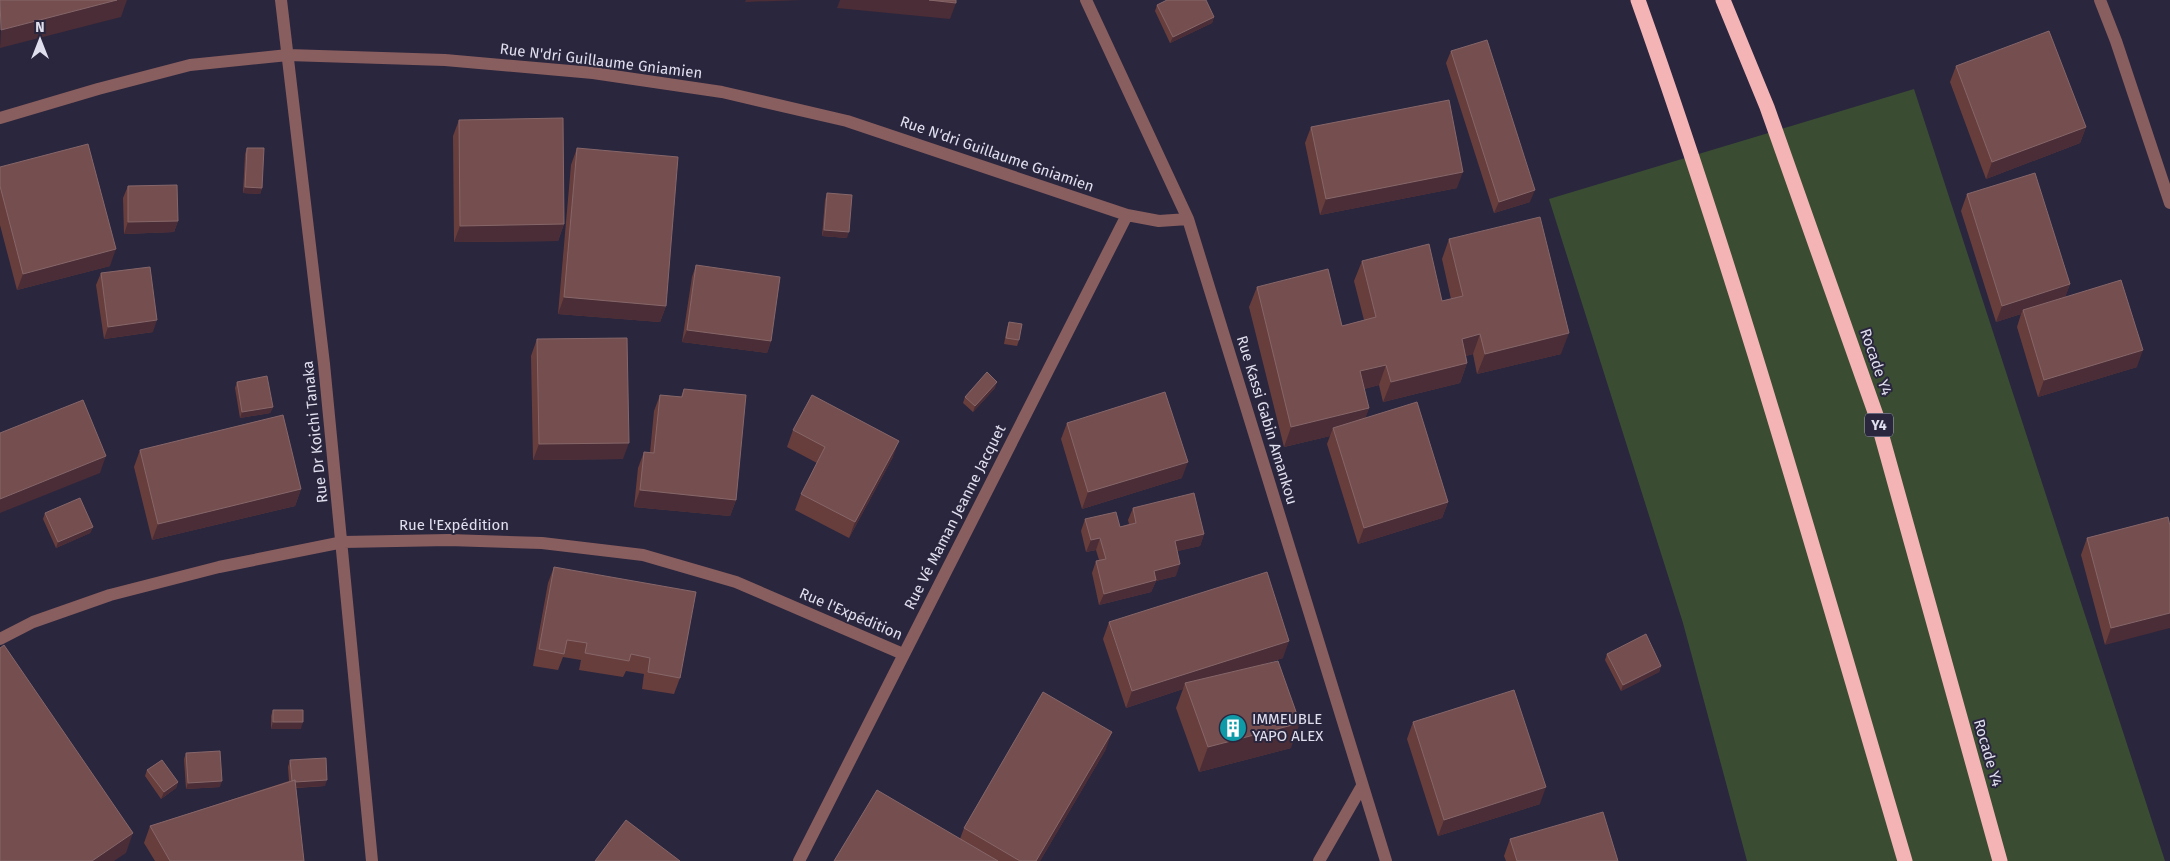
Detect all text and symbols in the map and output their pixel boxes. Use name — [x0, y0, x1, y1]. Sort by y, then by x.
north arrow — [15, 15, 65, 65]
text: N — [35, 19, 45, 36]
street label: Rue N'dri Guillaume Gniamien — [499, 40, 703, 82]
street label: Rue N'dri Guillaume Gniamien — [898, 112, 1096, 196]
street label: Rocade Y4 — [1856, 326, 1896, 398]
street label: Rue Kassi Gabin Amankou — [1233, 333, 1301, 507]
street label: Rue Dr Koichi Tanaka — [299, 360, 331, 504]
road number: Y4 — [1865, 414, 1893, 436]
street label: Rue Vé Maman Jeanne Jacquet — [900, 421, 1010, 612]
street label: Rue l'Expédition — [399, 516, 509, 534]
street label: Rue l'Expédition — [797, 584, 905, 644]
place label: IMMEUBLE YAPO ALEX — [1252, 710, 1324, 745]
building icon: IMMEUBLE YAPO ALEX — [1218, 713, 1248, 743]
street label: Rocade Y4 — [1970, 717, 2006, 789]

